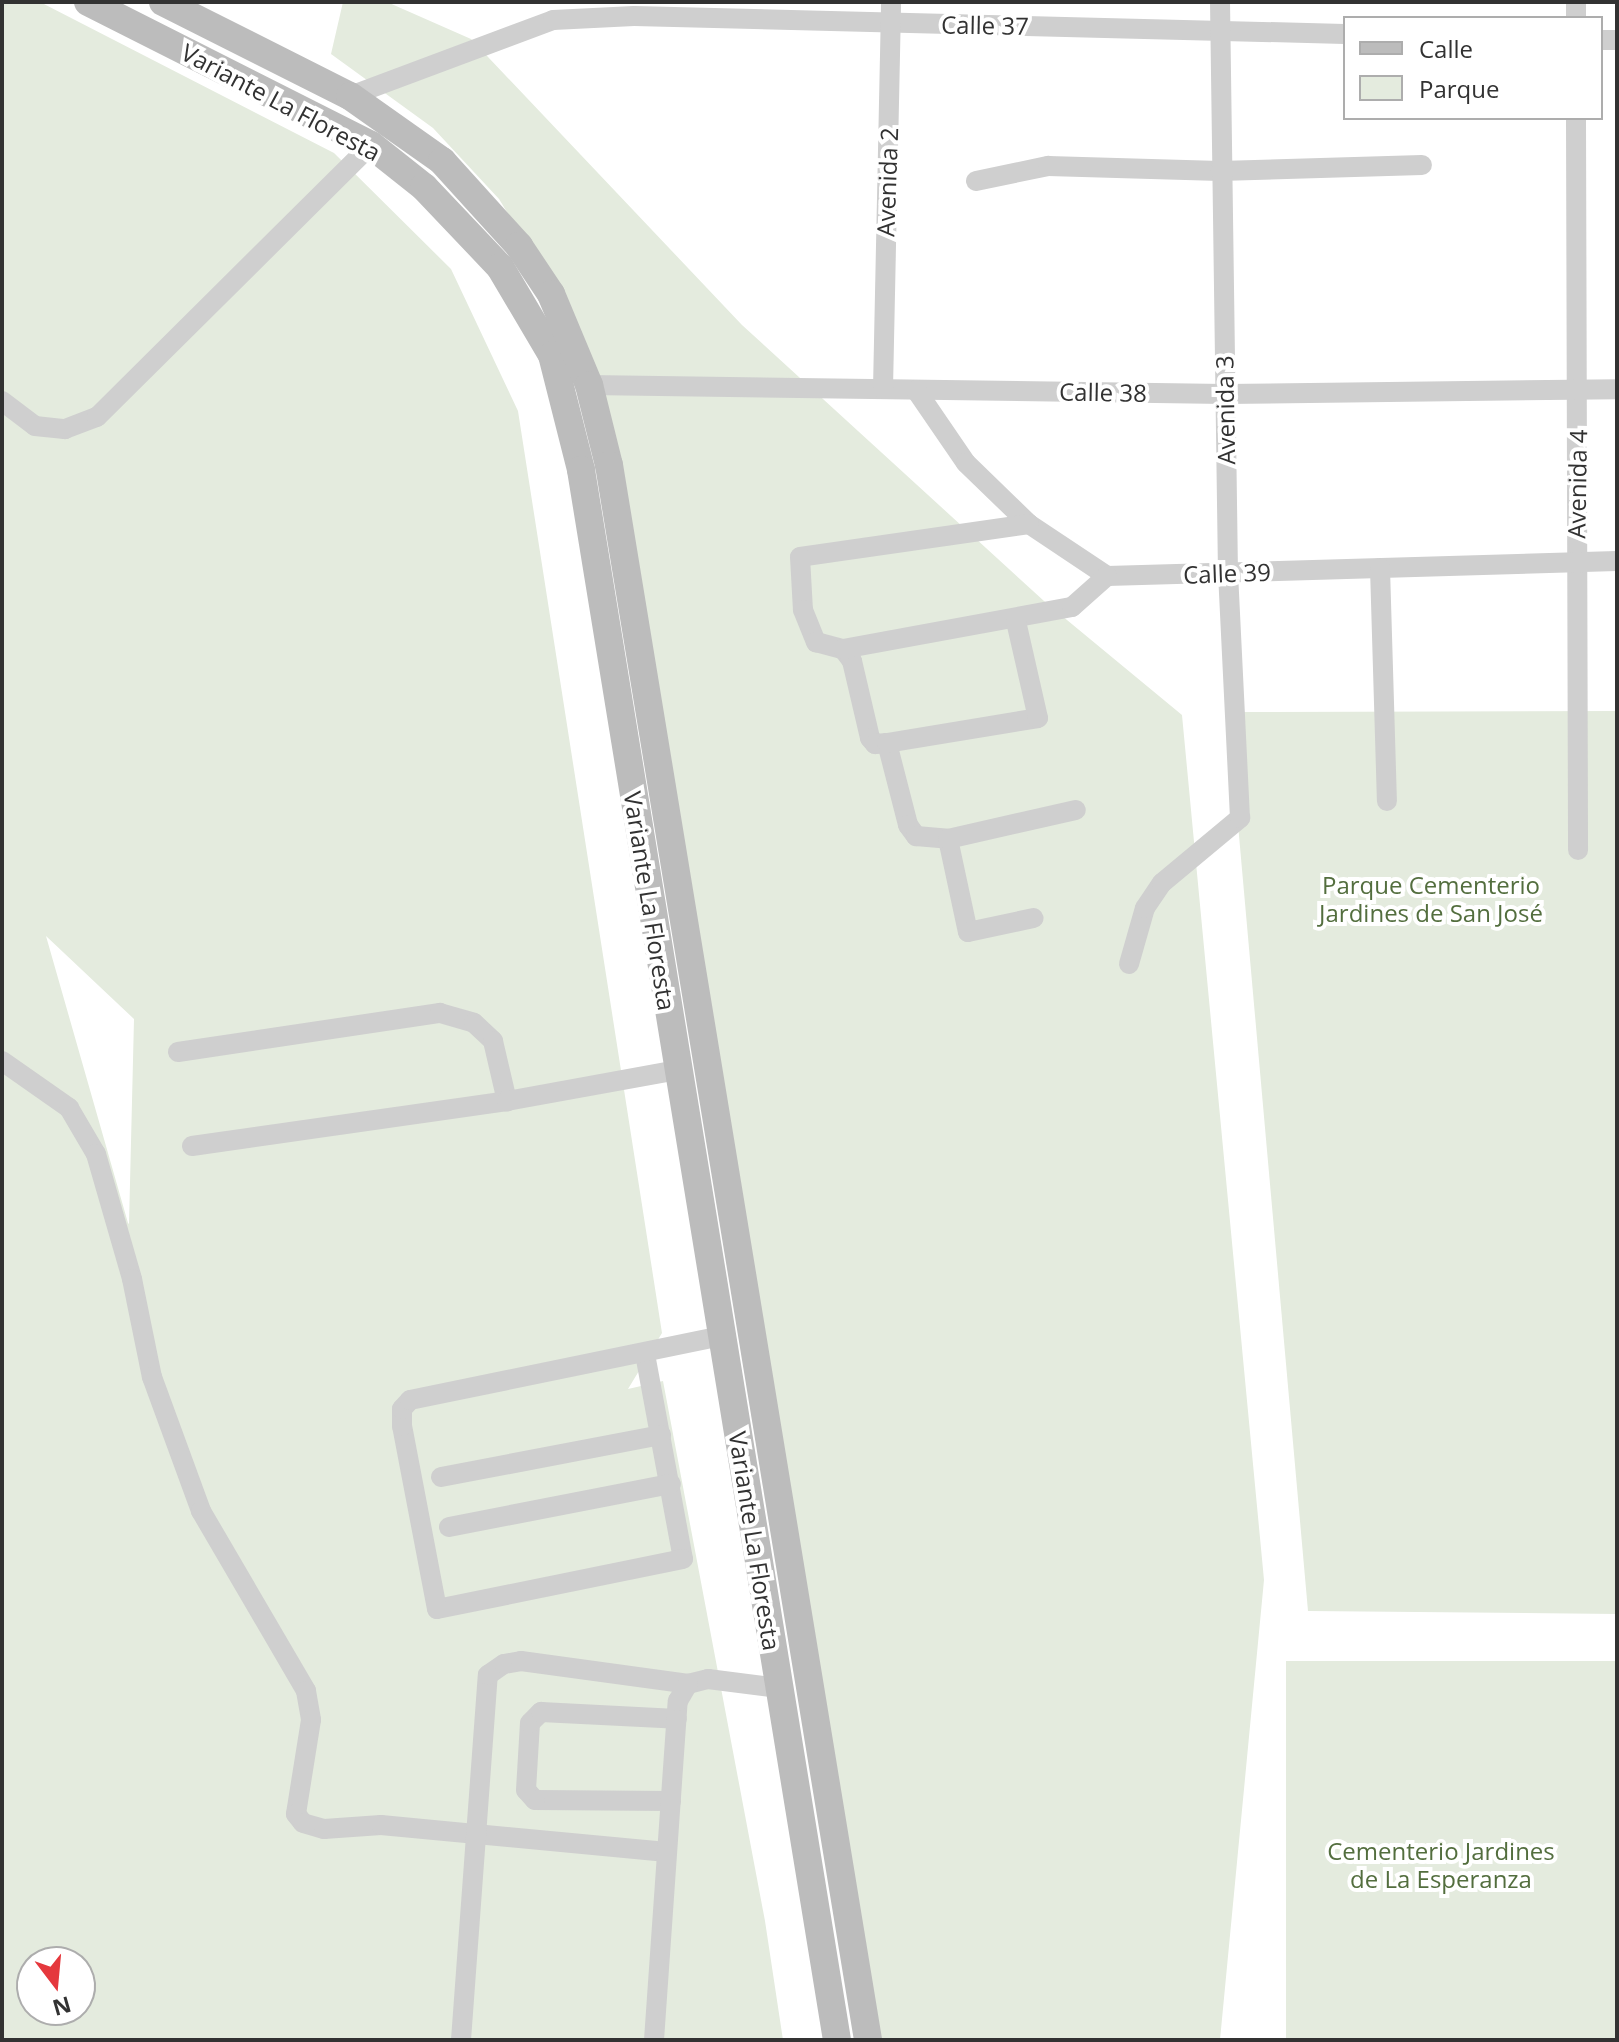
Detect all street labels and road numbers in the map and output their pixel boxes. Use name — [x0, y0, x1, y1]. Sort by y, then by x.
street label: Calle 37 — [941, 10, 1029, 40]
street label: Variante La Floresta — [176, 37, 386, 167]
street label: Avenida 2 — [871, 127, 903, 237]
street label: Avenida 3 — [1210, 355, 1240, 465]
street label: Calle 38 — [1059, 377, 1147, 407]
street label: Avenida 4 — [1562, 429, 1592, 539]
street label: Calle 39 — [1183, 557, 1271, 589]
street label: Variante La Floresta — [618, 789, 682, 1013]
street label: Variante La Floresta — [723, 1429, 787, 1653]

